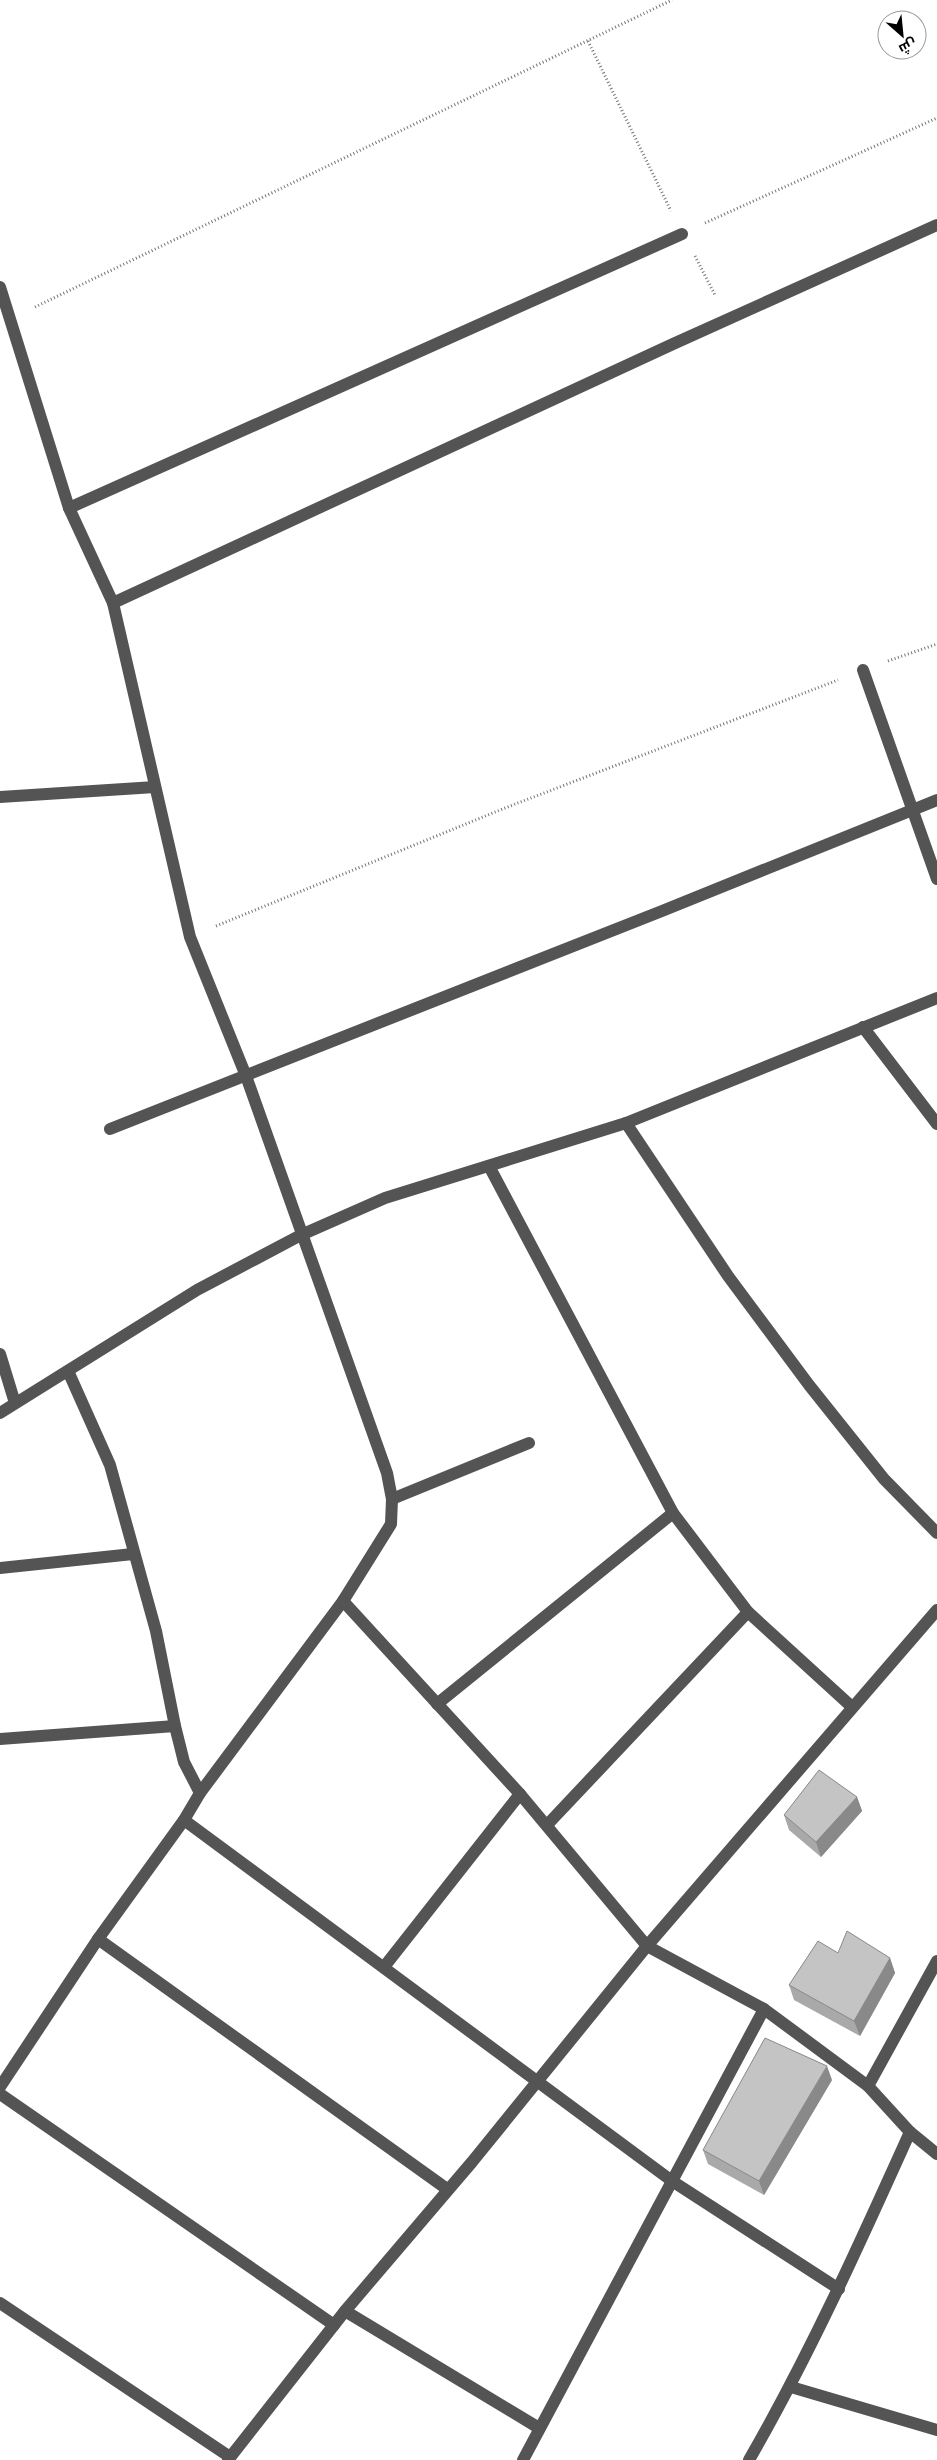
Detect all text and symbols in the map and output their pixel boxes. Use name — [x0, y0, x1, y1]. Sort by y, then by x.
north arrow — [877, 10, 927, 60]
text: ش — [895, 34, 921, 60]

